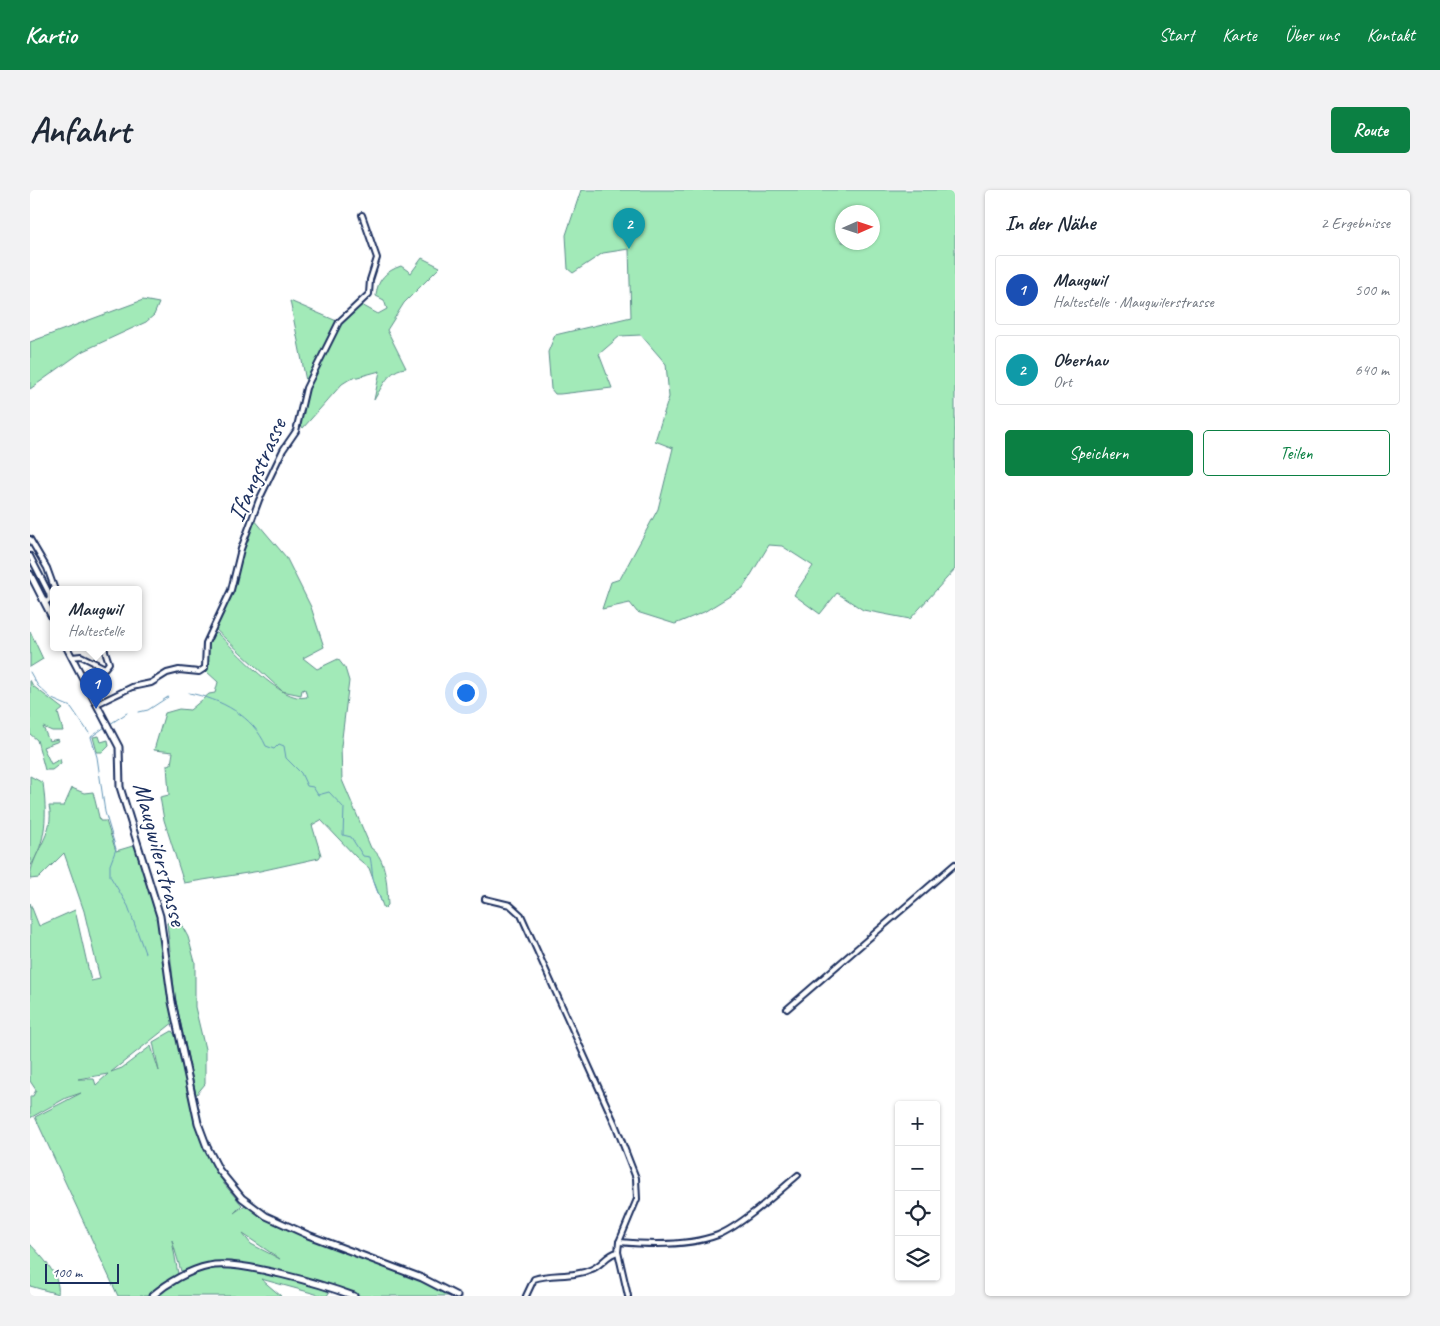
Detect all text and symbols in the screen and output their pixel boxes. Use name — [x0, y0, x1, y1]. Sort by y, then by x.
text: Kartio — [25, 20, 77, 50]
text: Start — [1159, 24, 1194, 46]
text: Karte — [1222, 24, 1257, 46]
text: Über uns — [1285, 24, 1339, 46]
text: Kontakt — [1367, 24, 1415, 46]
button: Route — [1331, 107, 1410, 153]
text: Anfahrt — [30, 108, 130, 153]
north arrow — [835, 205, 880, 250]
pin: 2 — [613, 208, 645, 249]
text: In der Nähe — [1005, 210, 1095, 236]
text: 2 Ergebnisse — [1321, 213, 1390, 233]
text: Maugwil — [1053, 268, 1106, 292]
text: 1 — [1018, 280, 1026, 300]
text: 500 m — [1355, 280, 1389, 300]
text: Haltestelle · Maugwilerstrasse — [1053, 292, 1214, 312]
text: Oberhau — [1053, 348, 1108, 372]
text: 2 — [1018, 360, 1026, 380]
text: 640 m — [1355, 360, 1389, 380]
text: Ort — [1053, 372, 1072, 392]
street label: Ifangstrasse — [220, 412, 295, 527]
button: Speichern — [1005, 430, 1193, 476]
button: Teilen — [1203, 430, 1390, 476]
popup — [50, 586, 142, 651]
text: Maugwil — [68, 597, 121, 621]
text: Haltestelle — [68, 621, 124, 641]
pin: 1 — [80, 668, 112, 709]
your location — [453, 680, 479, 706]
street label: Maugwilerstrasse — [126, 779, 195, 931]
map controls — [895, 1101, 940, 1281]
button: + — [895, 1101, 940, 1146]
button: − — [895, 1146, 940, 1191]
button: locate — [895, 1191, 940, 1236]
button: layers — [895, 1236, 940, 1281]
scale bar — [45, 1261, 119, 1284]
text: 100 m — [52, 1264, 82, 1281]

